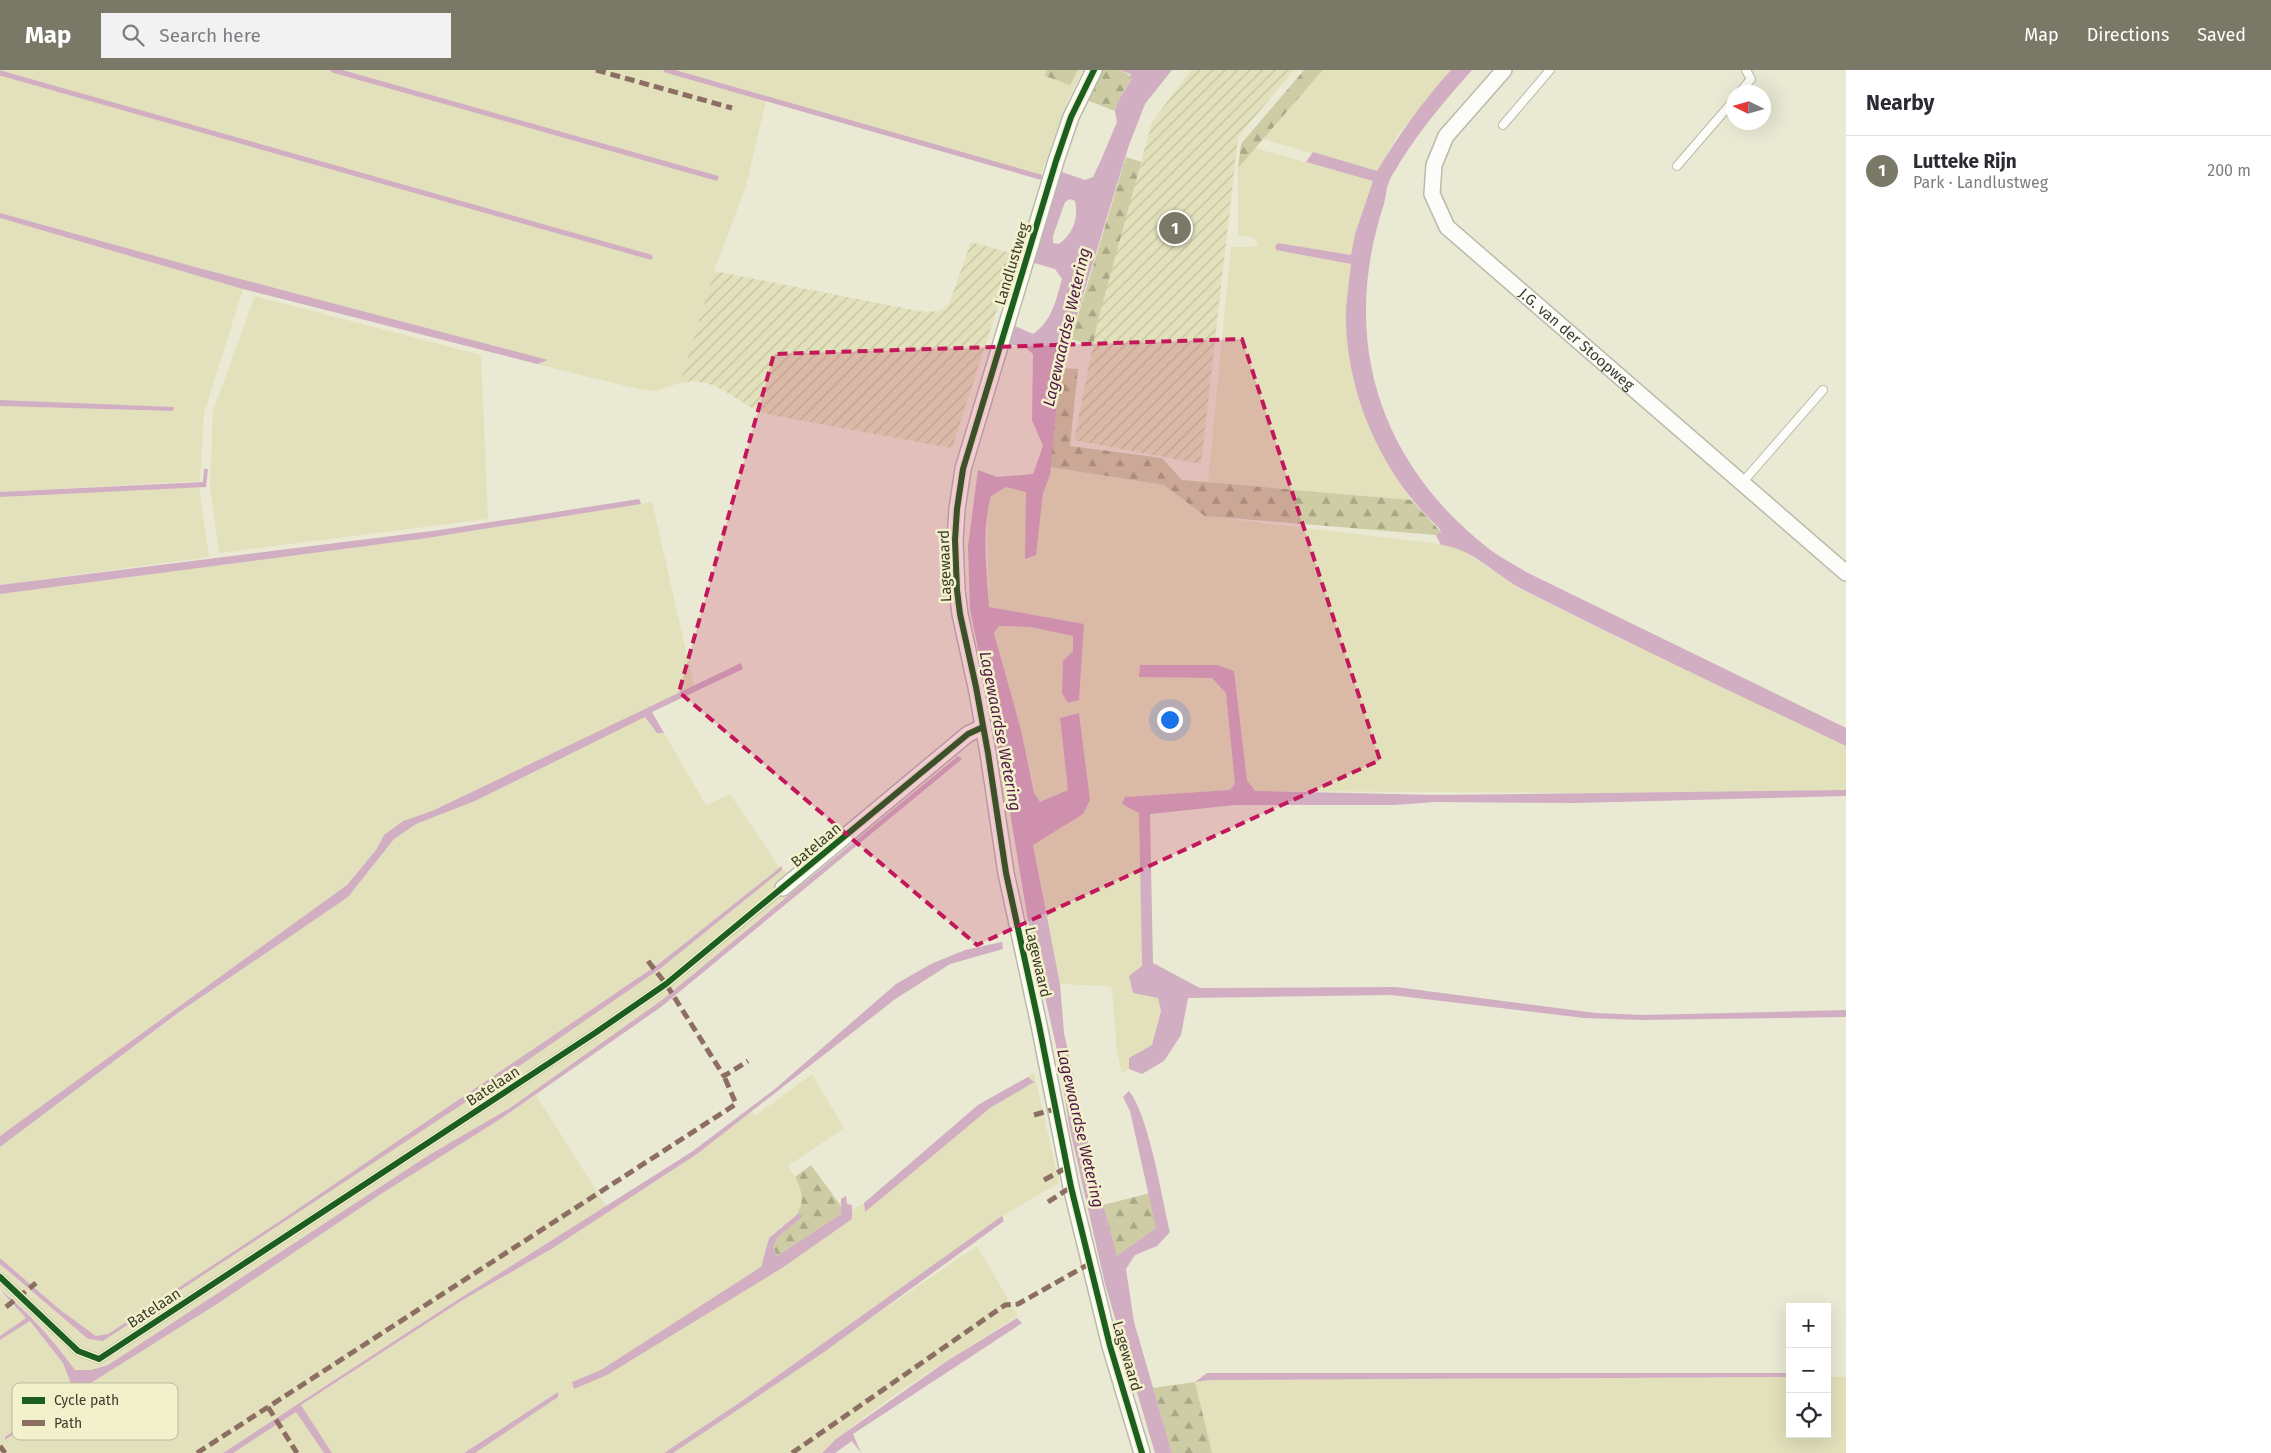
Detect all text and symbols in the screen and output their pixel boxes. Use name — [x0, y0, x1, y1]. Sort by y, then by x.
search box — [101, 13, 451, 58]
text: Map — [25, 21, 71, 49]
icon: search — [119, 21, 147, 49]
text: Search here — [159, 24, 261, 47]
text: Map — [2024, 24, 2059, 46]
text: Directions — [2087, 24, 2169, 46]
text: Saved — [2197, 24, 2246, 46]
north arrow — [1726, 85, 1771, 130]
text: Nearby — [1866, 90, 1934, 116]
text: Lutteke Rijn — [1913, 150, 2017, 173]
text: 1 — [1878, 161, 1886, 180]
text: 200 m — [2207, 161, 2251, 180]
text: Park · Landlustweg — [1913, 173, 2048, 192]
pin: 1 — [1159, 209, 1191, 247]
street label: Landlustweg — [991, 220, 1033, 308]
water label: Lagewaardse Wetering — [1039, 246, 1094, 408]
street label: J.G. van der Stoopweg — [1515, 284, 1638, 394]
street label: Lagewaard — [935, 530, 955, 602]
water label: Lagewaardse Wetering — [976, 650, 1025, 813]
your location — [1157, 707, 1183, 733]
street label: Batelaan — [787, 819, 845, 871]
street label: Lagewaard — [1021, 925, 1055, 999]
water label: Lagewaardse Wetering — [1053, 1047, 1108, 1209]
street label: Batelaan — [463, 1062, 523, 1110]
street label: Batelaan — [124, 1284, 184, 1332]
map controls — [1786, 1303, 1831, 1438]
button: + — [1786, 1303, 1831, 1348]
street label: Lagewaard — [1108, 1319, 1146, 1393]
button: − — [1786, 1348, 1831, 1393]
legend — [12, 1383, 178, 1440]
text: Cycle path — [54, 1392, 119, 1409]
button: locate — [1786, 1393, 1831, 1438]
text: Path — [54, 1415, 82, 1432]

